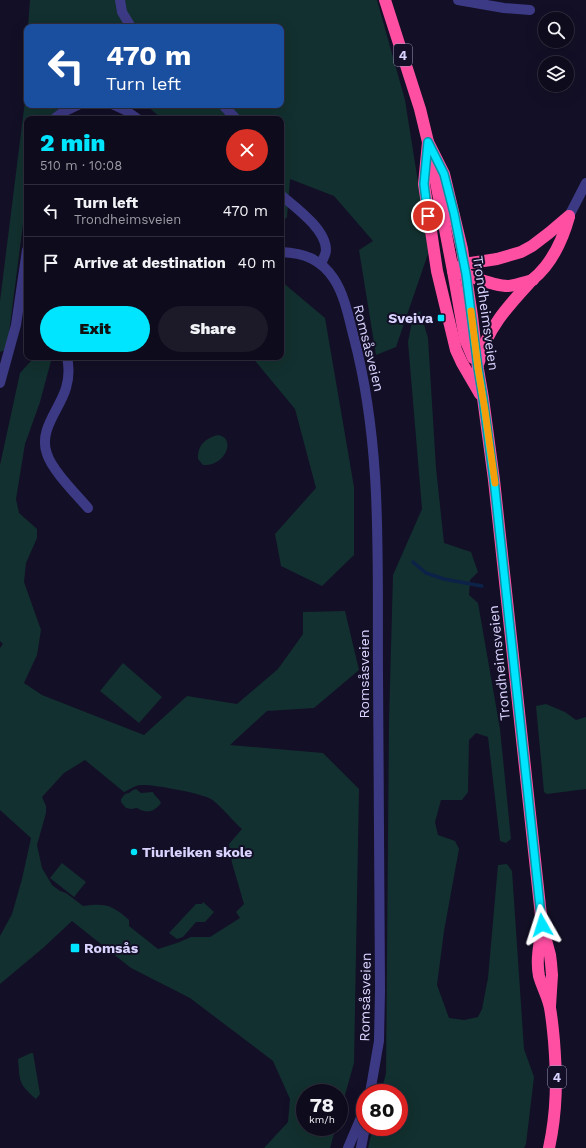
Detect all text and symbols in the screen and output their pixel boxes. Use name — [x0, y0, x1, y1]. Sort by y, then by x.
map controls — [538, 12, 574, 92]
button: search — [538, 12, 574, 48]
text: 470 m — [106, 39, 191, 72]
icon: left — [40, 40, 92, 92]
road number: 4 — [394, 44, 412, 66]
button: layers — [538, 56, 574, 92]
text: Turn left — [106, 73, 181, 94]
text: 2 min — [40, 129, 105, 157]
button: close — [226, 129, 268, 171]
text: 510 m · 10:08 — [40, 158, 122, 173]
text: Turn left — [74, 194, 138, 212]
pin — [411, 199, 445, 233]
icon: left — [40, 200, 62, 222]
text: 470 m — [223, 202, 268, 220]
icon: arrive — [417, 205, 439, 227]
text: Trondheimsveien — [74, 212, 181, 227]
icon: arrive — [40, 252, 62, 274]
text: Arrive at destination — [74, 254, 226, 272]
text: 40 m — [238, 254, 276, 272]
street label: Trondheimsveien — [470, 255, 502, 371]
street label: Romsåsveien — [350, 303, 388, 393]
button: Exit — [40, 306, 150, 352]
button: Share — [158, 306, 268, 352]
place label: Sveiva — [388, 310, 434, 326]
marker: Sveiva — [436, 313, 446, 323]
street label: Trondheimsveien — [485, 605, 513, 721]
street label: Romsåsveien — [356, 629, 372, 719]
place label: Tiurleiken skole — [142, 844, 252, 860]
marker: Tiurleiken skole — [129, 847, 139, 857]
position arrow — [521, 904, 563, 946]
place label: Romsås — [84, 940, 139, 956]
marker: Romsås — [69, 942, 81, 954]
street label: Romsåsveien — [356, 952, 374, 1042]
road number: 4 — [548, 1066, 566, 1088]
speed limit sign: 80 — [356, 1084, 408, 1136]
text: 78 — [310, 1093, 334, 1117]
text: km/h — [309, 1114, 335, 1125]

